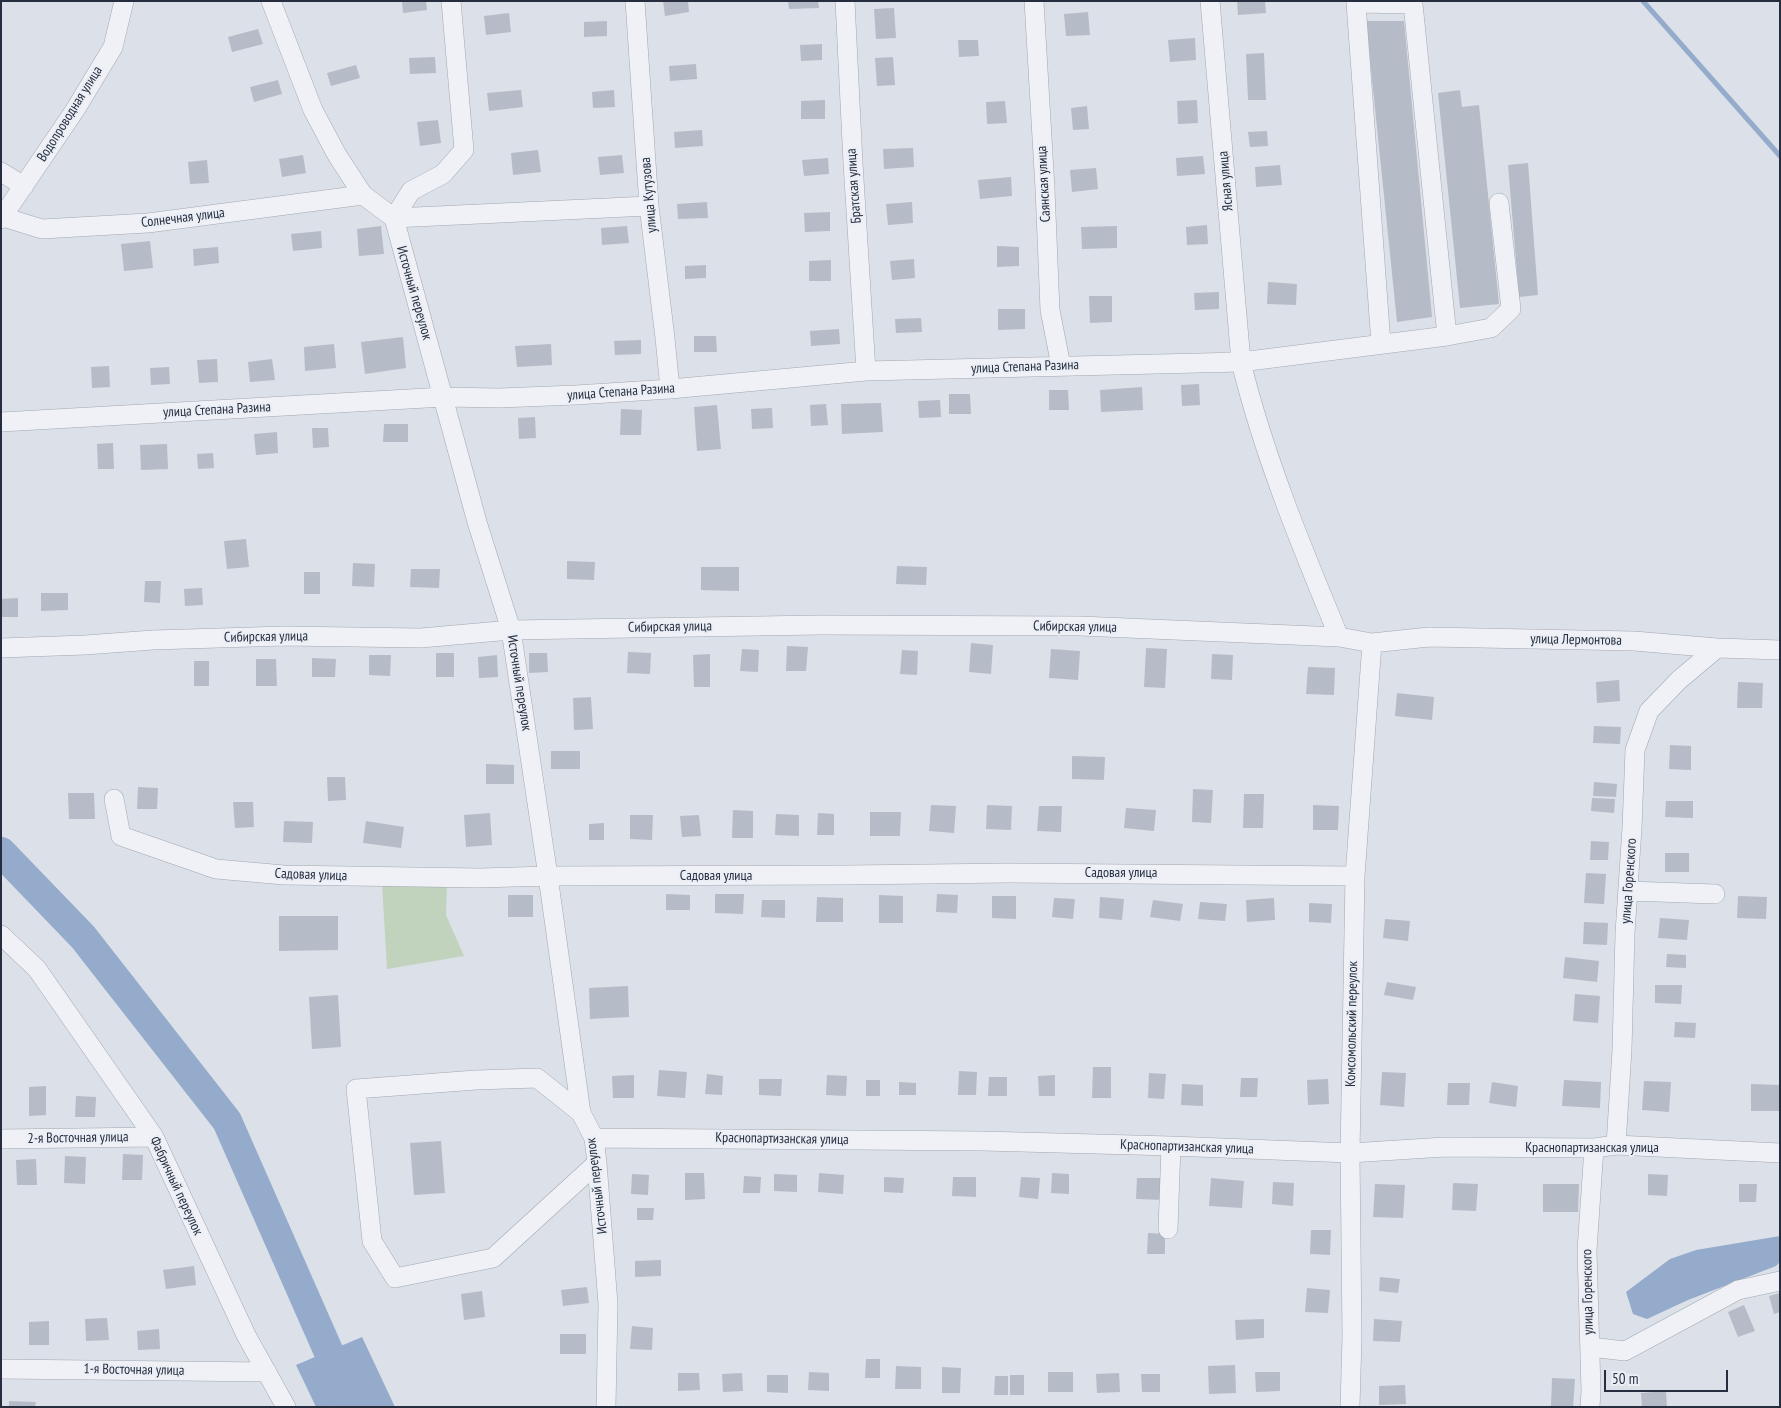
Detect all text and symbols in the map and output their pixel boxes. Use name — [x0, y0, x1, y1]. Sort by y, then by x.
street label: Водопроводная улица — [34, 63, 106, 165]
street label: Саянская улица — [1034, 145, 1054, 223]
street label: Братская улица — [843, 148, 865, 224]
street label: Ясная улица — [1215, 150, 1237, 212]
street label: улица Кутузова — [637, 157, 661, 233]
street label: Солнечная улица — [140, 205, 226, 231]
street label: Источный переулок — [393, 244, 435, 342]
street label: улица Степана Разина — [971, 357, 1079, 377]
street label: улица Степана Разина — [567, 380, 675, 404]
street label: улица Степана Разина — [163, 399, 271, 421]
street label: Сибирская улица — [628, 618, 712, 636]
street label: Сибирская улица — [1033, 618, 1117, 636]
street label: Сибирская улица — [224, 628, 308, 646]
street label: улица Лермонтова — [1530, 631, 1622, 649]
street label: Источный переулок — [503, 634, 535, 732]
street label: улица Горенского — [1618, 838, 1640, 924]
street label: Садовая улица — [274, 865, 348, 885]
street label: Садовая улица — [1085, 865, 1157, 881]
street label: Садовая улица — [680, 868, 752, 884]
street label: Комсомольский переулок — [1343, 961, 1361, 1087]
street label: 2-я Восточная улица — [27, 1129, 129, 1147]
street label: Краснопартизанская улица — [715, 1129, 849, 1149]
street label: Фабричный переулок — [146, 1134, 206, 1238]
street label: Краснопартизанская улица — [1120, 1136, 1254, 1158]
street label: Источный переулок — [583, 1137, 611, 1235]
street label: Краснопартизанская улица — [1525, 1140, 1659, 1156]
street label: улица Горенского — [1579, 1249, 1597, 1335]
scale bar — [1606, 1360, 1730, 1392]
street label: 1-я Восточная улица — [83, 1361, 185, 1379]
text: 50 m — [1612, 1369, 1638, 1388]

